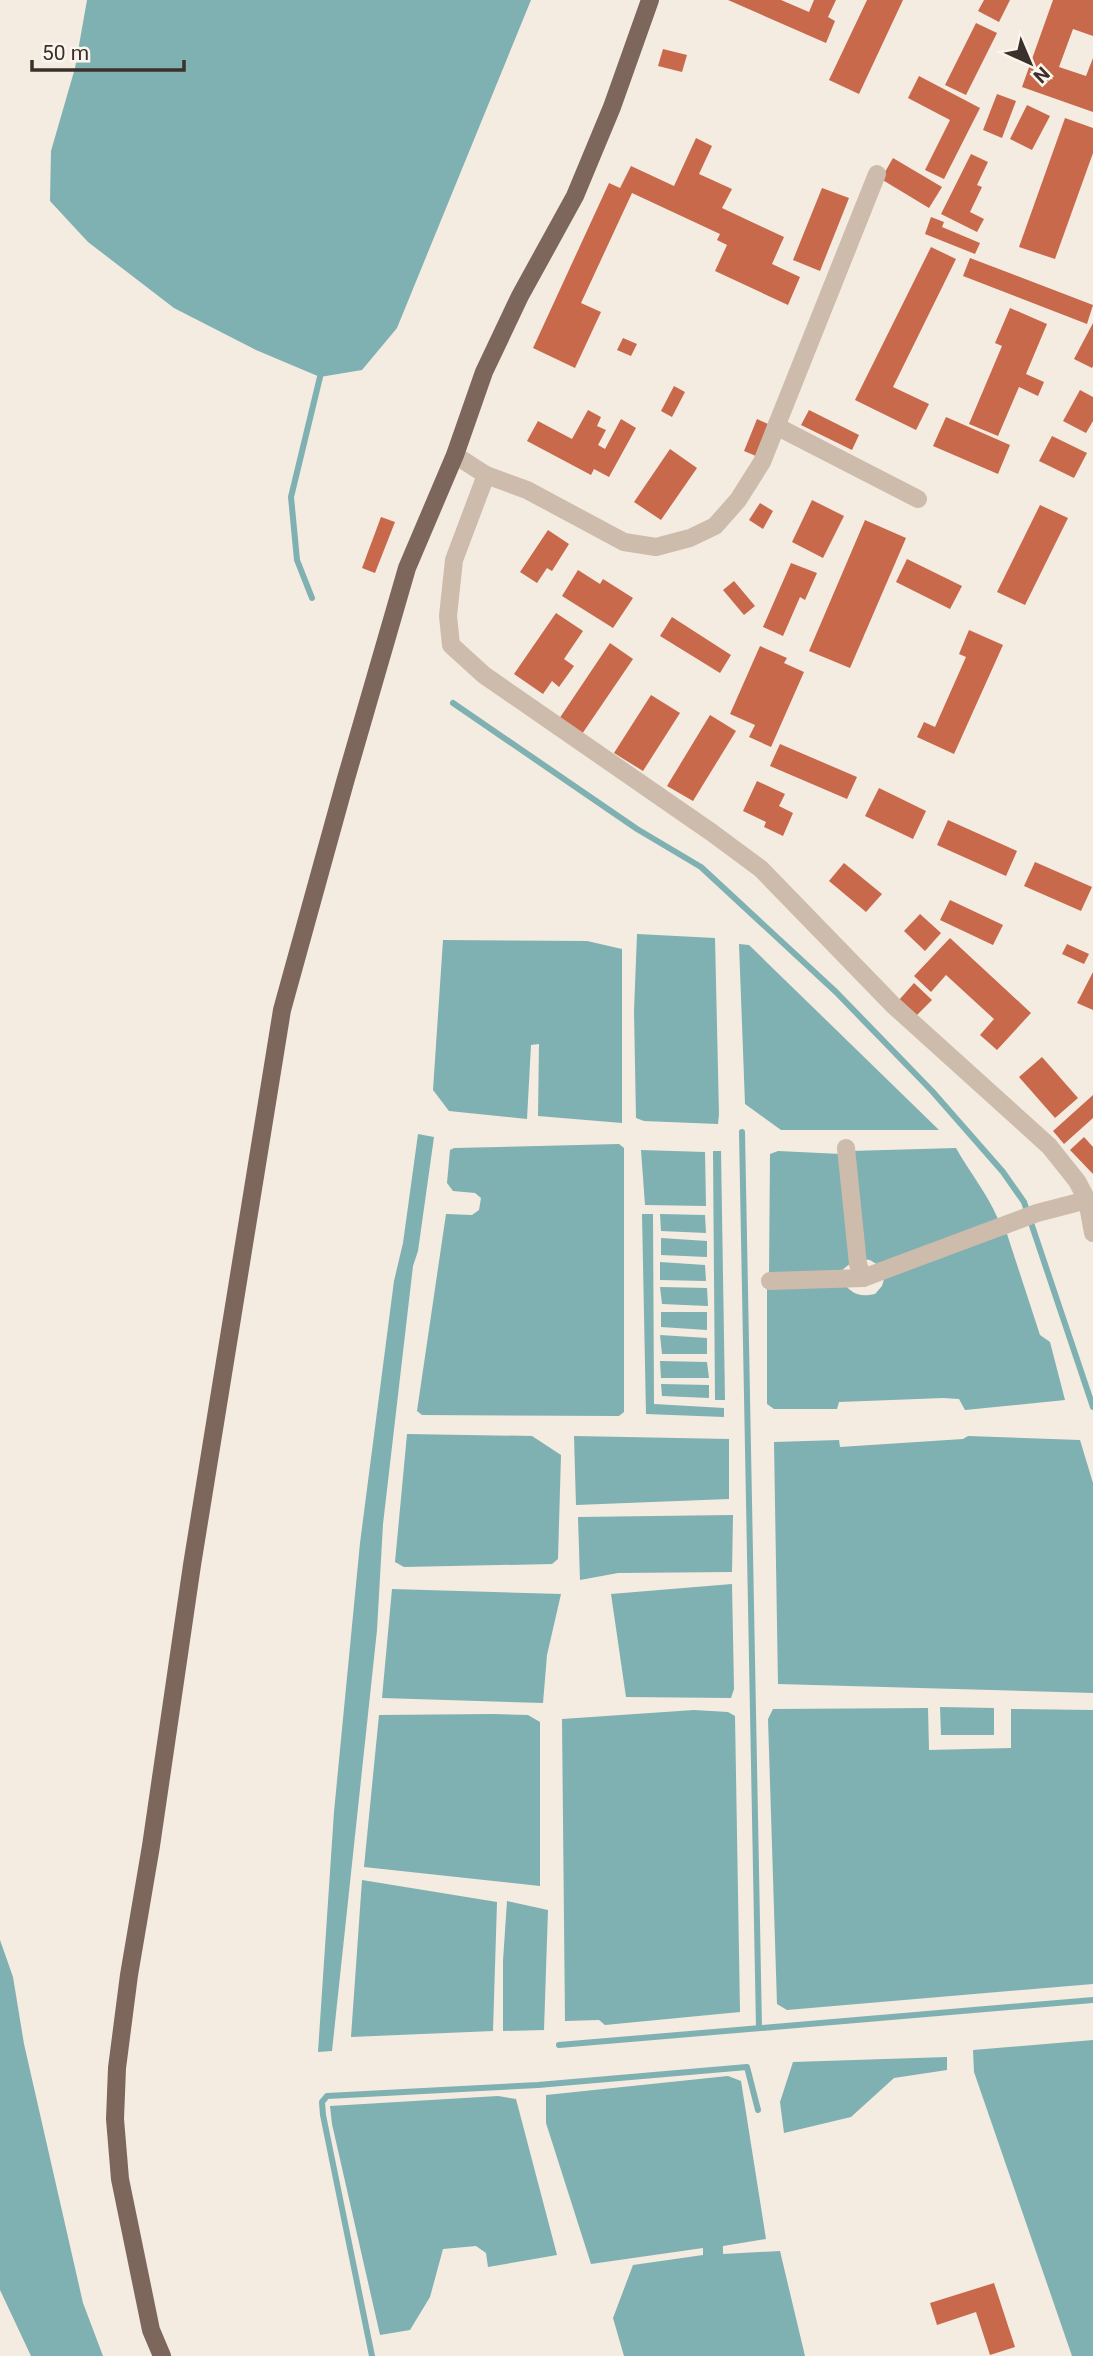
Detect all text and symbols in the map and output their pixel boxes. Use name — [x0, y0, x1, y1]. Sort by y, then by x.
scale bar — [32, 28, 184, 72]
north arrow — [995, 28, 1065, 98]
text: 50 m — [42, 41, 89, 65]
text: N — [1029, 62, 1054, 88]

